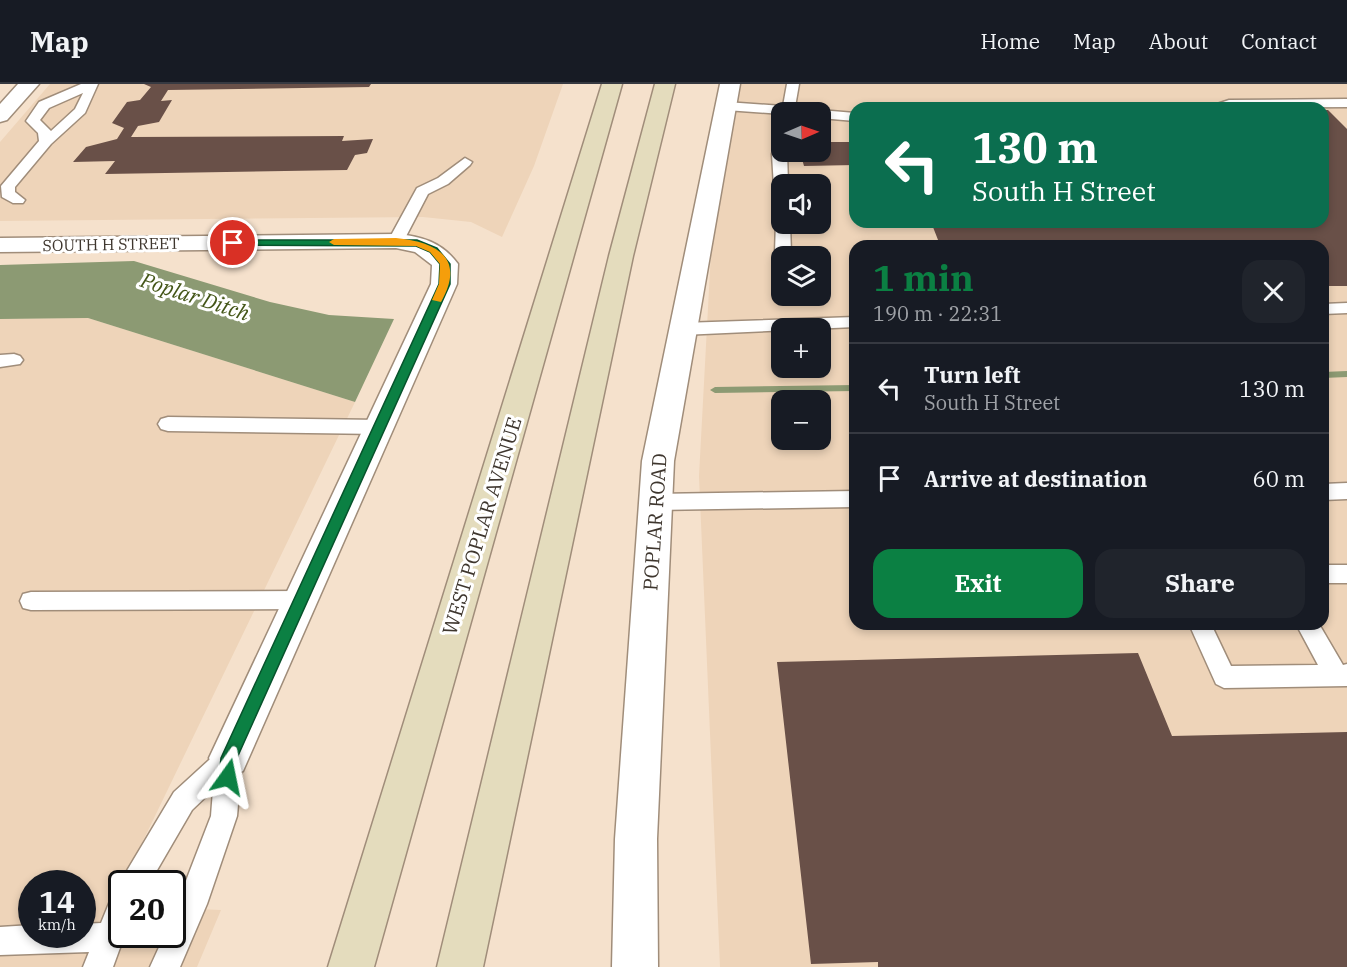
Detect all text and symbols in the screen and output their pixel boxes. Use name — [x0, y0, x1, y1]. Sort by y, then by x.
text: Map — [30, 23, 89, 60]
text: Home — [980, 27, 1040, 55]
text: Map — [1073, 27, 1116, 55]
text: About — [1149, 27, 1208, 55]
text: Contact — [1241, 27, 1317, 55]
north arrow — [771, 102, 831, 162]
map controls — [771, 102, 831, 450]
text: 130 m — [972, 120, 1098, 175]
icon: left — [873, 126, 951, 204]
text: South H Street — [972, 173, 1156, 208]
button: sound — [771, 174, 831, 234]
pin — [207, 217, 258, 268]
icon: arrive — [216, 226, 249, 259]
street label: SOUTH H STREET — [42, 233, 180, 255]
button: layers — [771, 246, 831, 306]
text: 1 min — [873, 254, 974, 301]
button: close — [1242, 260, 1305, 323]
water label: Poplar Ditch — [136, 265, 254, 327]
text: 190 m · 22:31 — [873, 300, 1002, 327]
button: + — [771, 318, 831, 378]
text: Turn left — [924, 360, 1020, 389]
icon: left — [873, 372, 906, 405]
text: 130 m — [1239, 374, 1305, 403]
text: South H Street — [924, 389, 1060, 416]
button: − — [771, 390, 831, 450]
street label: WEST POPLAR AVENUE — [436, 414, 528, 638]
street label: POPLAR ROAD — [636, 452, 673, 592]
icon: arrive — [873, 462, 906, 495]
text: Arrive at destination — [924, 464, 1147, 493]
text: 60 m — [1253, 464, 1305, 493]
button: Exit — [873, 549, 1083, 618]
button: Share — [1095, 549, 1305, 618]
position arrow — [196, 745, 260, 809]
speed limit sign: 20 — [108, 870, 186, 948]
text: 14 — [39, 882, 75, 921]
text: km/h — [38, 915, 76, 934]

